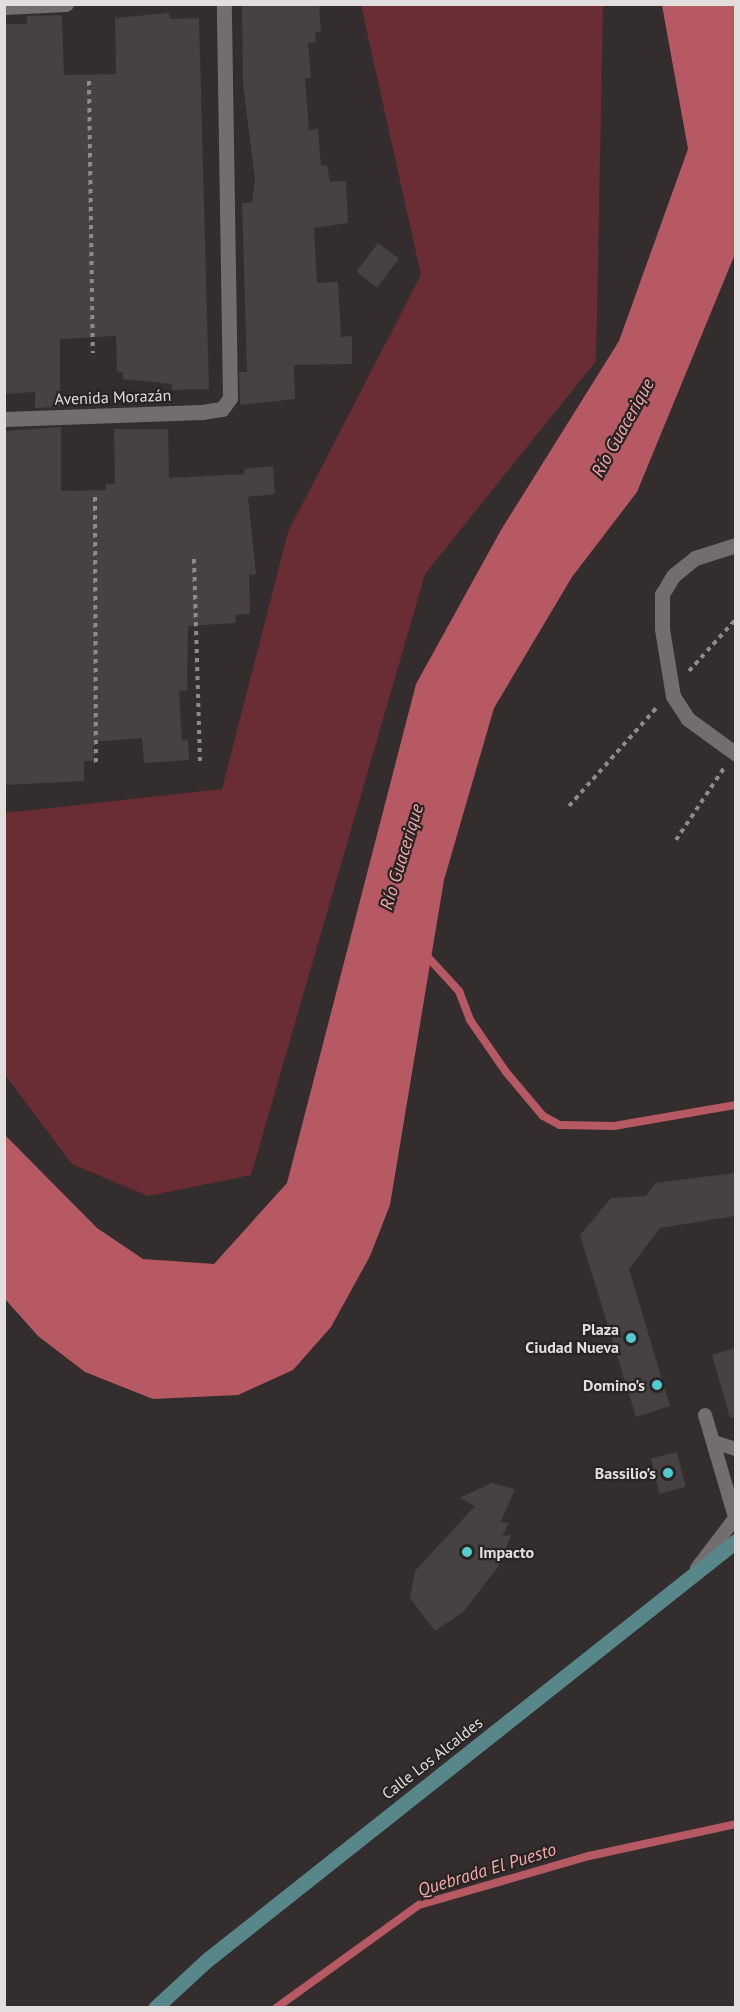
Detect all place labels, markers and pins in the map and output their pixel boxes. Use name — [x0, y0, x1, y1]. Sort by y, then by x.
place label: Plaza Ciudad Nueva — [525, 1319, 619, 1357]
marker: Plaza Ciudad Nueva — [624, 1331, 638, 1345]
place label: Domino's — [583, 1375, 645, 1395]
marker: Domino's — [650, 1378, 664, 1392]
place label: Bassilio's — [595, 1463, 656, 1483]
marker: Bassilio's — [661, 1466, 675, 1480]
place label: Impacto — [479, 1542, 534, 1562]
marker: Impacto — [460, 1545, 474, 1559]

